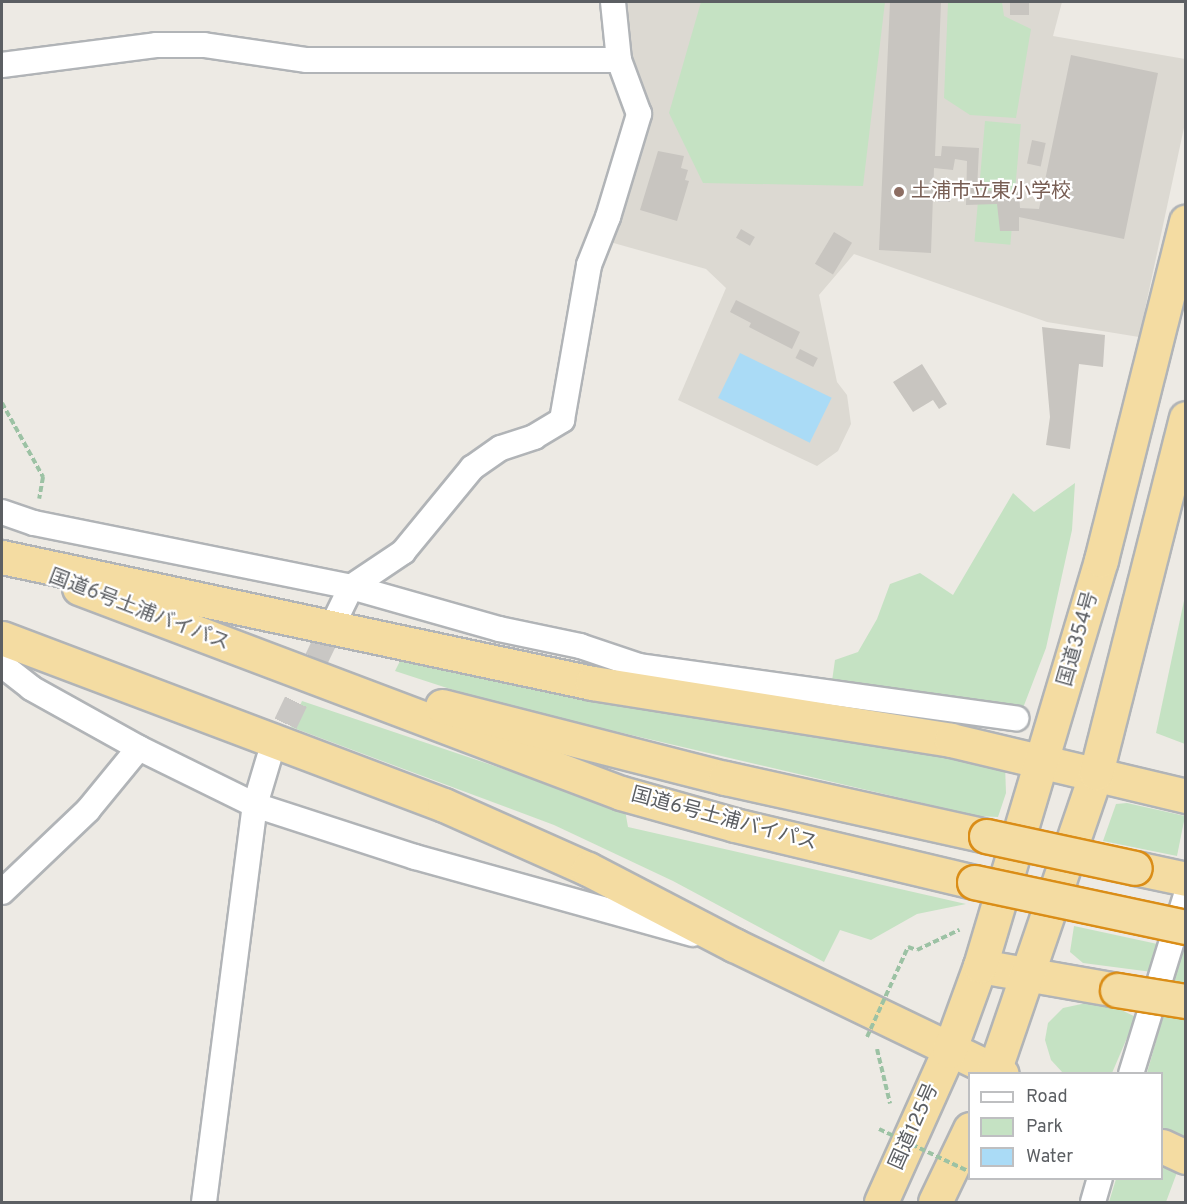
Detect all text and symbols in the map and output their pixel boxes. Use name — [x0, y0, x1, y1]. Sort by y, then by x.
place label: 土浦市立東小学校 — [911, 180, 1071, 204]
marker: 土浦市立東小学校 — [892, 185, 906, 199]
street label: 国道6号土浦バイパス — [45, 565, 233, 657]
street label: 国道354号 — [1054, 589, 1104, 689]
street label: 国道6号土浦バイパス — [628, 784, 820, 856]
legend — [968, 1072, 1163, 1180]
street label: 国道125号 — [885, 1080, 945, 1174]
text: Road — [1026, 1086, 1068, 1109]
text: Park — [1026, 1116, 1063, 1139]
text: Water — [1026, 1146, 1073, 1169]

